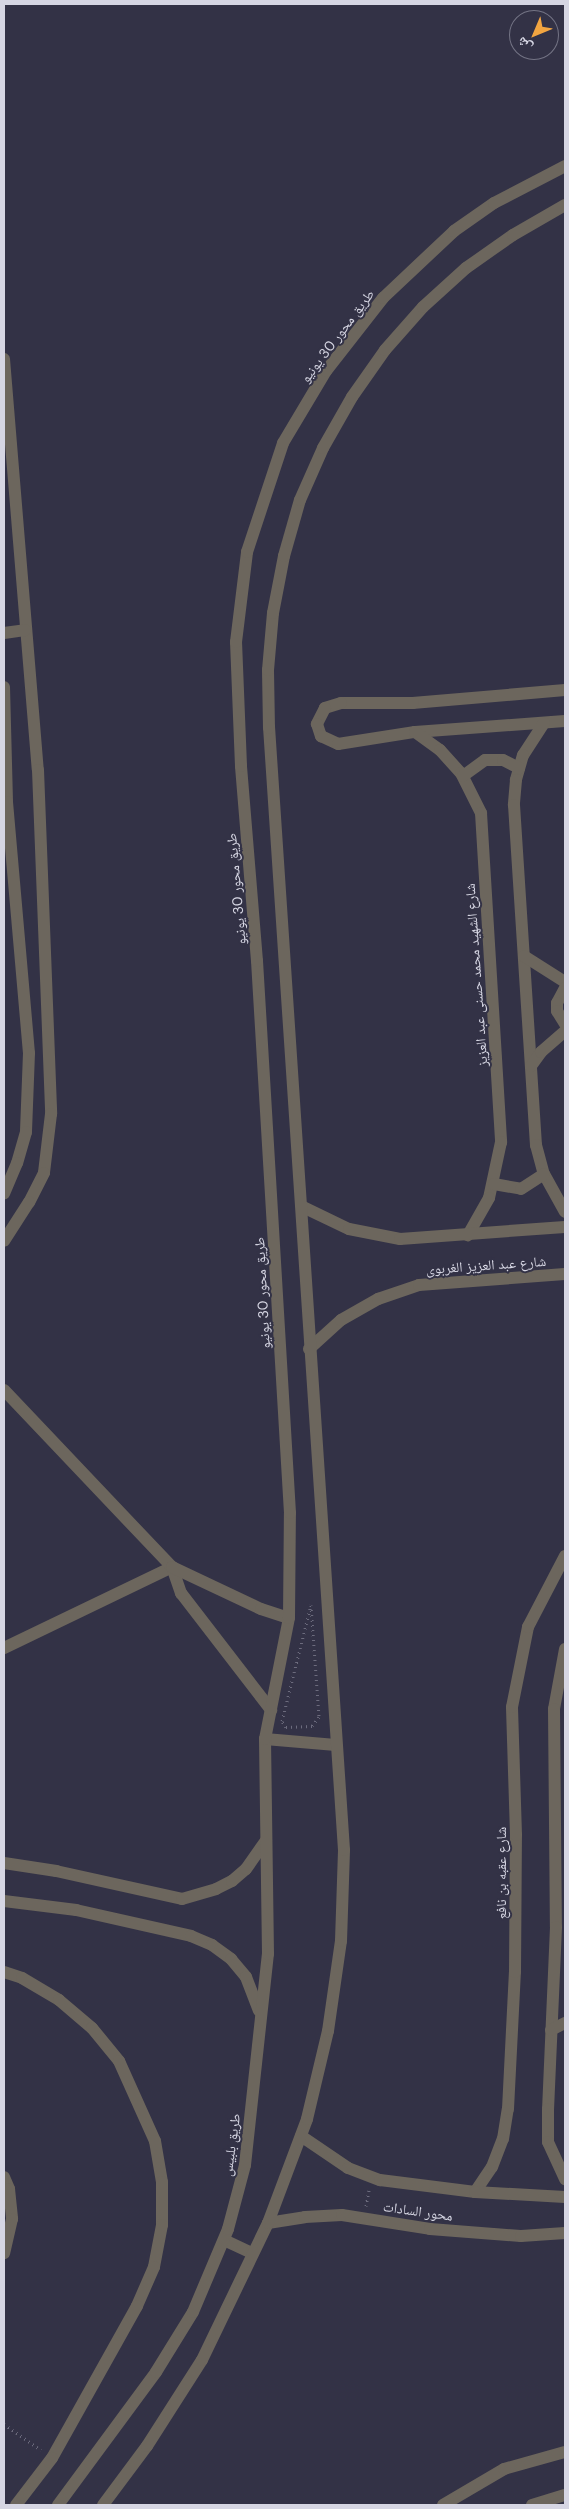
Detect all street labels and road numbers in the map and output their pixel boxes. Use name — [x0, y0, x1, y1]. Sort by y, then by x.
street label: طريق محور 30 يونيو — [297, 286, 377, 386]
street label: طريق محور 30 يونيو — [223, 832, 249, 946]
street label: شارع الشهيد محمد حسنى عبد العزيز — [461, 883, 491, 1067]
street label: طريق محور 30 يونيو — [251, 1237, 273, 1349]
street label: شارع عبد العزيز الغربوى — [425, 1252, 547, 1278]
street label: شارع عقبه بن نافع — [493, 1827, 509, 1919]
street label: طريق بلبيس — [218, 2113, 244, 2177]
street label: محور السادات — [382, 2198, 454, 2224]

